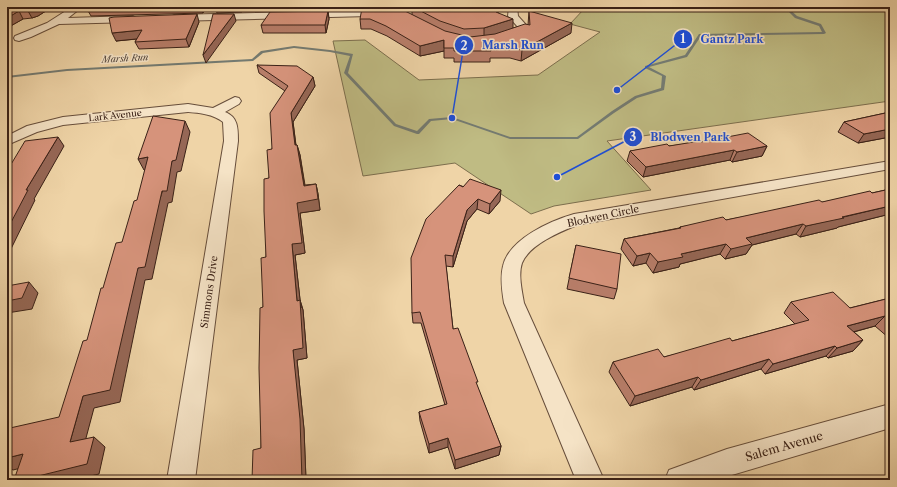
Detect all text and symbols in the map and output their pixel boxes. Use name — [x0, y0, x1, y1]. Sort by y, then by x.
callout: Gantz Park — [673, 28, 772, 51]
text: 1 — [680, 31, 686, 46]
text: Gantz Park — [701, 32, 764, 46]
callout: Marsh Run — [454, 34, 552, 57]
text: 2 — [460, 38, 468, 53]
text: Marsh Run — [482, 38, 544, 52]
water label: Marsh Run — [101, 51, 149, 65]
street label: Lark Avenue — [88, 107, 142, 123]
callout: Blodwen Park — [623, 125, 738, 148]
text: 3 — [630, 129, 637, 144]
text: Blodwen Park — [650, 130, 731, 144]
street label: Blodwen Circle — [566, 202, 641, 230]
street label: Simmons Drive — [197, 255, 221, 329]
street label: Salem Avenue — [743, 428, 825, 464]

